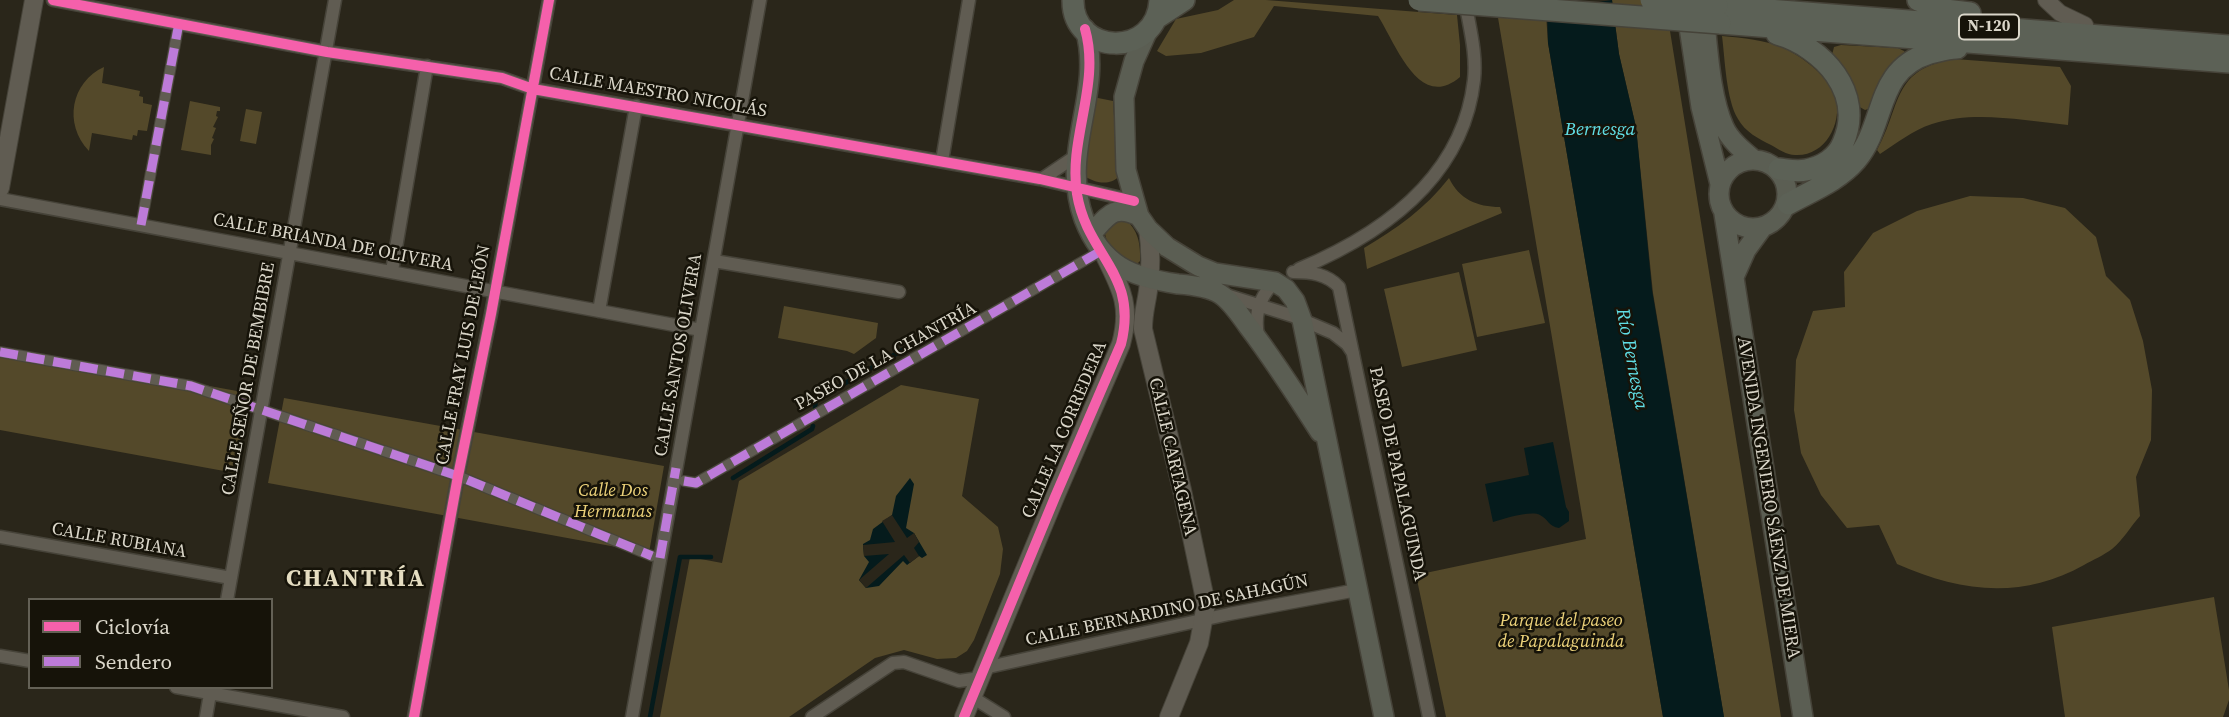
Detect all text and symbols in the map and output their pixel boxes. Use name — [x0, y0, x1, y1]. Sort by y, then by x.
road number: N-120 — [1959, 15, 2019, 40]
street label: CALLE MAESTRO NICOLÁS — [547, 63, 769, 123]
water label: Bernesga — [1564, 119, 1636, 141]
street label: CALLE BRIANDA DE OLIVERA — [211, 209, 455, 277]
street label: CALLE FRAY LUIS DE LEÓN — [432, 243, 496, 467]
street label: CALLE SANTOS OLIVERA — [650, 252, 708, 458]
street label: CALLE SEÑOR DE BEMBIBRE — [218, 261, 280, 497]
street label: PASEO DE LA CHANTRÍA — [791, 298, 981, 416]
water label: Río Bernesga — [1610, 306, 1652, 412]
street label: AVENIDA INGENIERO SÁENZ DE MIERA — [1732, 336, 1804, 660]
street label: CALLE LA CORREDERA — [1018, 338, 1112, 522]
street label: PASEO DE PAPALAGUINDA — [1364, 365, 1430, 583]
street label: CALLE CARTAGENA — [1143, 376, 1201, 538]
park label: Calle Dos Hermanas — [574, 480, 652, 522]
street label: CALLE RUBIANA — [50, 519, 188, 563]
district label: CHANTRÍA — [287, 566, 425, 594]
street label: CALLE BERNARDINO DE SAHAGÚN — [1024, 570, 1310, 652]
legend — [28, 598, 273, 689]
park label: Parque del paseo de Papalaguinda — [1498, 610, 1624, 652]
text: Ciclovía — [95, 612, 170, 641]
text: Sendero — [95, 647, 172, 676]

